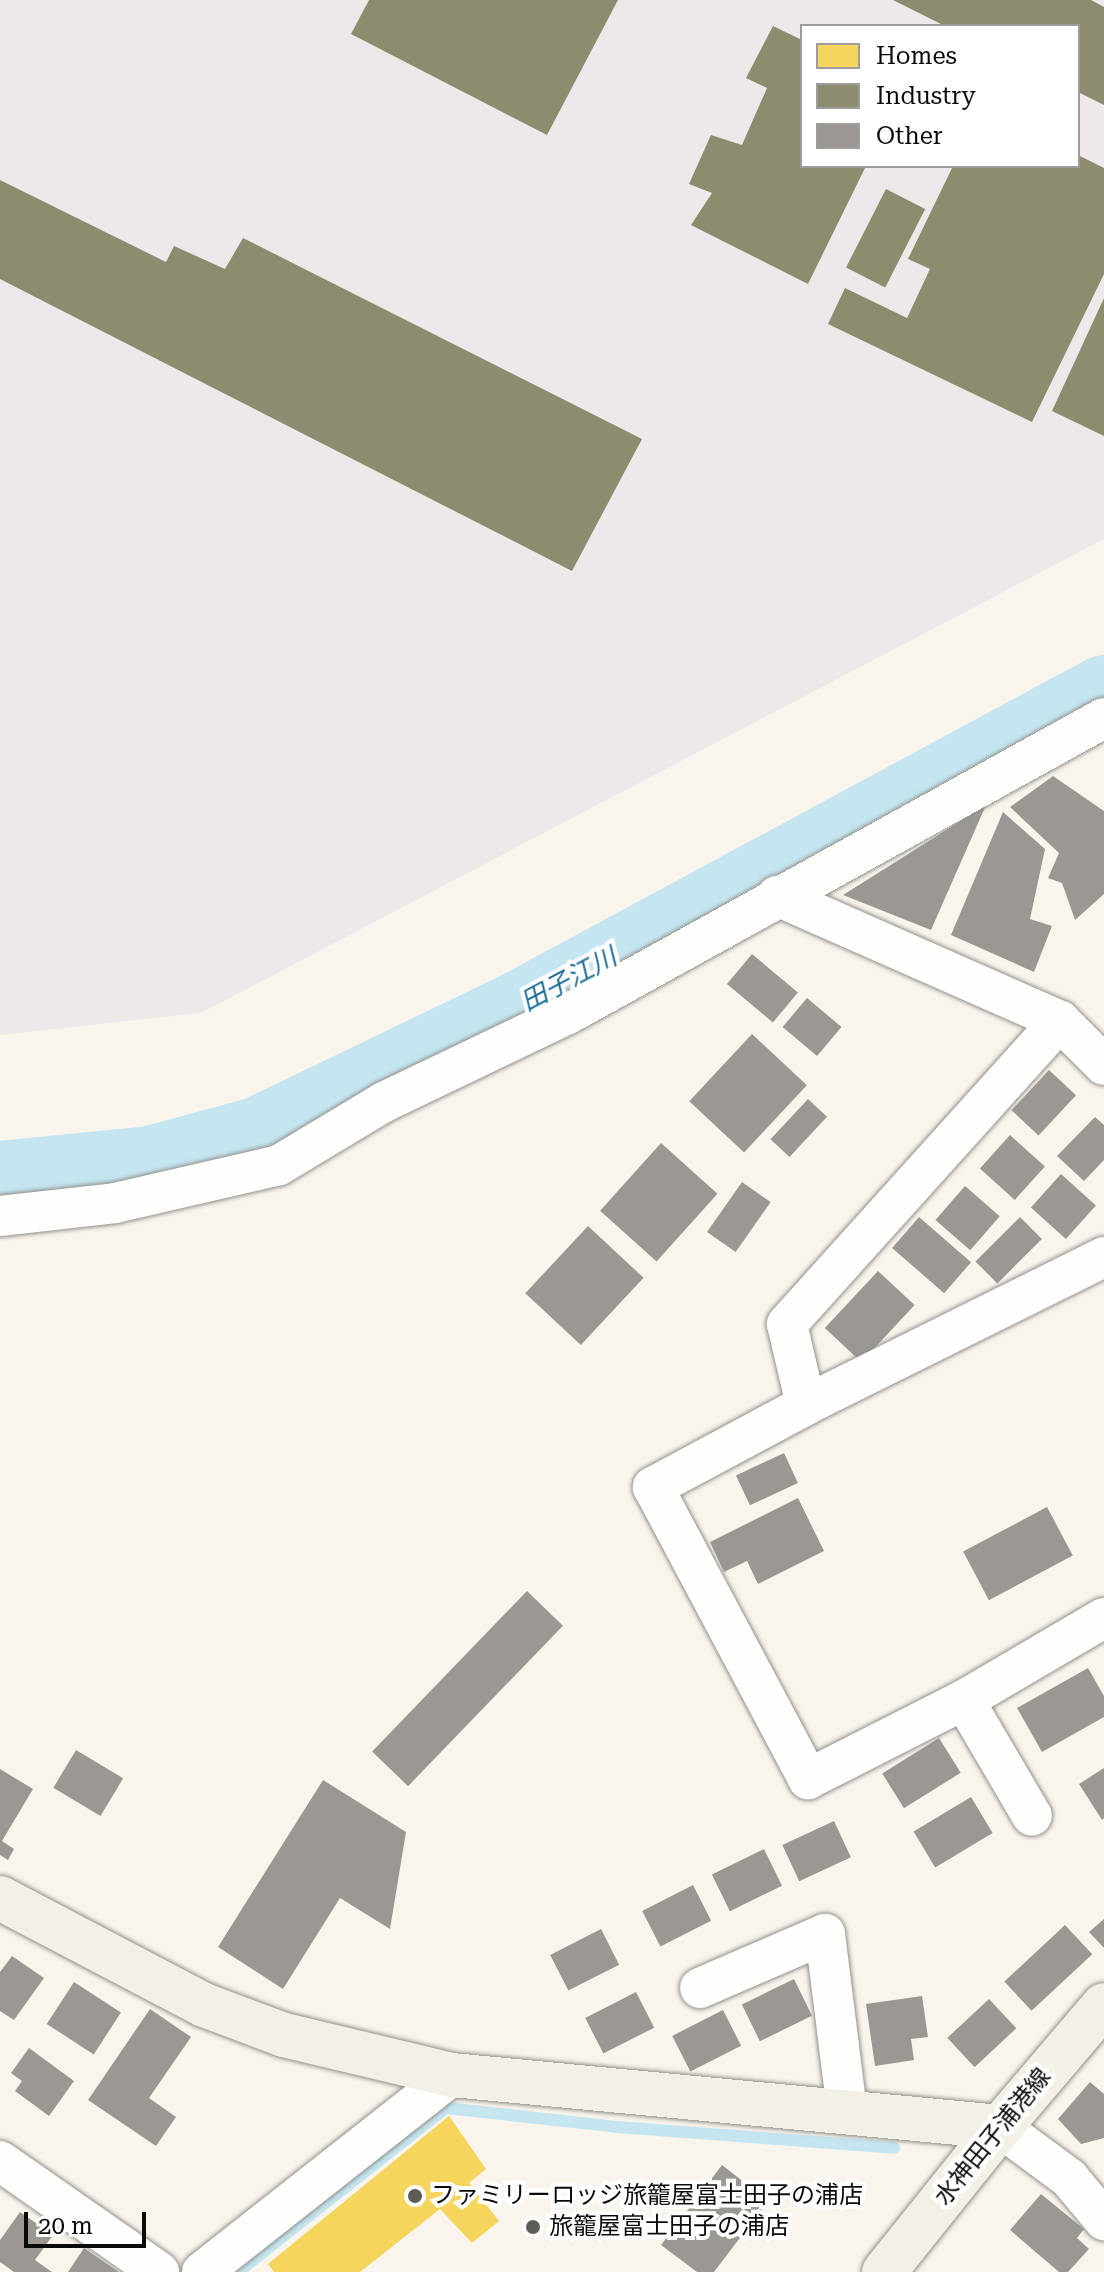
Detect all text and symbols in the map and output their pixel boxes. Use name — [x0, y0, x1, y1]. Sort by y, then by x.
legend — [800, 24, 1080, 168]
text: Homes — [876, 42, 957, 70]
text: Industry — [876, 82, 976, 110]
text: Other — [876, 122, 943, 150]
water label: 田子江川 — [516, 942, 622, 1018]
street label: 水神田子浦港線 — [929, 2063, 1057, 2211]
place label: ファミリーロッジ旅籠屋富士田子の浦店 — [431, 2182, 863, 2210]
marker: ファミリーロッジ旅籠屋富士田子の浦店 — [406, 2187, 424, 2205]
scale bar — [28, 2196, 150, 2246]
text: 20 m — [38, 2212, 93, 2240]
place label: 旅籠屋富士田子の浦店 — [549, 2213, 789, 2241]
marker: 旅籠屋富士田子の浦店 — [524, 2218, 542, 2236]

